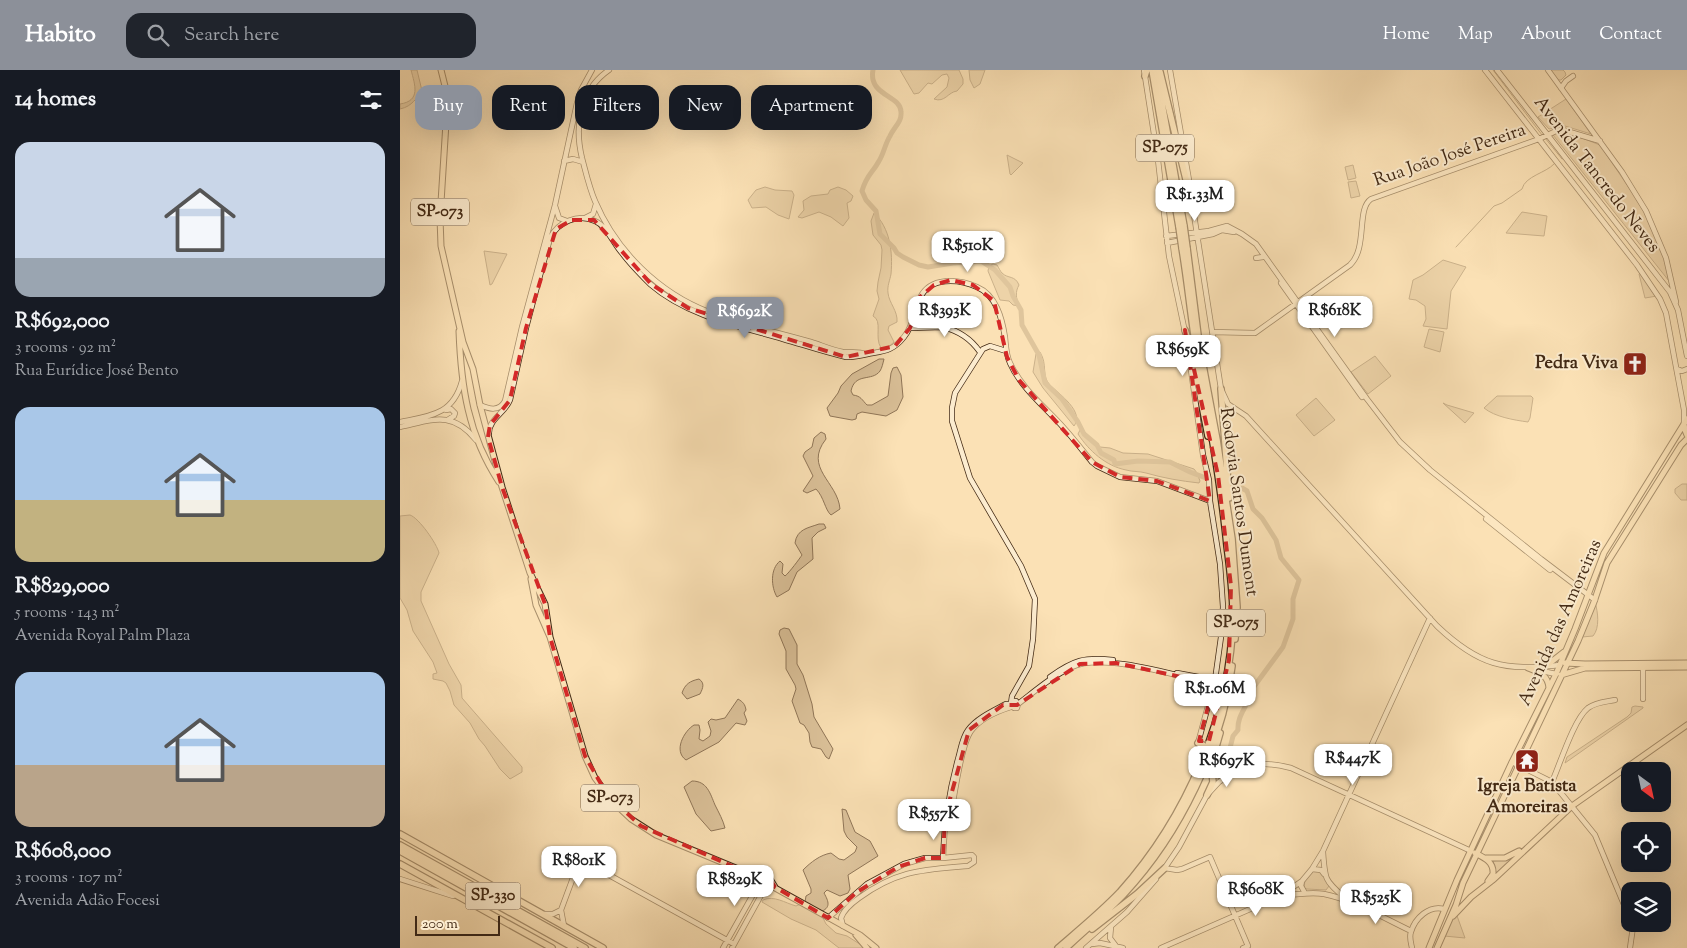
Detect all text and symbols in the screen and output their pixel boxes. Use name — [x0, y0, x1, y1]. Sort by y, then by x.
search box — [126, 13, 476, 58]
text: Habito — [25, 18, 96, 52]
icon: search — [144, 21, 172, 49]
text: Search here — [184, 22, 279, 49]
text: Home — [1383, 22, 1430, 48]
text: Map — [1458, 22, 1493, 48]
text: About — [1521, 22, 1571, 48]
text: Contact — [1599, 22, 1662, 48]
text: 14 homes — [15, 85, 96, 115]
chip: Buy — [415, 85, 482, 130]
chip: Rent — [492, 85, 565, 130]
chip: Filters — [575, 85, 659, 130]
chip: New — [669, 85, 741, 130]
chip: Apartment — [751, 85, 872, 130]
icon: filters — [357, 86, 385, 114]
street label: Avenida Tancredo Neves — [1527, 91, 1665, 259]
street label: Rua João José Pereira — [1371, 118, 1529, 194]
road number: SP-075 — [1136, 134, 1194, 162]
icon: home — [155, 175, 245, 265]
pin: R$1.33M — [1149, 180, 1241, 222]
text: R$1.33M — [1166, 184, 1224, 207]
road number: SP-073 — [411, 198, 469, 226]
pin: R$510K — [927, 230, 1009, 273]
text: R$510K — [943, 235, 993, 258]
pin: R$692K — [704, 296, 786, 339]
pin: R$393K — [904, 296, 986, 338]
pin: R$618K — [1294, 296, 1376, 338]
text: R$393K — [919, 300, 971, 323]
text: R$618K — [1309, 300, 1361, 323]
text: R$692K — [718, 301, 772, 324]
text: R$692,000 — [15, 307, 110, 337]
pin: R$659K — [1142, 334, 1224, 377]
text: 3 rooms · 92 m² — [15, 337, 116, 360]
text: R$659K — [1157, 339, 1209, 362]
place label: Pedra Viva — [1535, 351, 1619, 377]
church icon: Pedra Viva — [1622, 351, 1648, 377]
text: Rua Eurídice José Bento — [15, 360, 179, 383]
street label: Rodovia Santos Dumont — [1212, 406, 1264, 598]
icon: home — [155, 440, 245, 530]
street label: Avenida das Amoreiras — [1513, 536, 1609, 710]
text: R$829,000 — [15, 572, 110, 602]
text: 5 rooms · 143 m² — [15, 602, 120, 625]
road number: SP-075 — [1207, 610, 1265, 636]
text: Avenida Royal Palm Plaza — [15, 625, 190, 648]
pin: R$1.06M — [1169, 674, 1261, 716]
text: R$1.06M — [1185, 678, 1245, 701]
icon: home — [155, 705, 245, 795]
pin: R$447K — [1312, 744, 1394, 786]
pin: R$697K — [1186, 746, 1268, 788]
text: R$447K — [1325, 748, 1381, 771]
temple icon: Igreja Batista Amoreiras — [1514, 748, 1540, 774]
text: R$697K — [1199, 750, 1255, 773]
north arrow — [1621, 762, 1671, 812]
map controls — [1621, 762, 1671, 932]
place label: Igreja Batista Amoreiras — [1477, 774, 1577, 821]
road number: SP-073 — [581, 784, 639, 811]
pin: R$557K — [893, 798, 975, 841]
text: R$557K — [909, 803, 959, 826]
button: locate — [1621, 822, 1671, 872]
text: R$608,000 — [15, 837, 111, 867]
pin: R$801K — [538, 846, 620, 888]
text: R$801K — [552, 850, 606, 873]
pin: R$829K — [694, 864, 776, 907]
text: 3 rooms · 107 m² — [15, 867, 123, 890]
text: R$829K — [708, 869, 762, 892]
pin: R$608K — [1215, 874, 1297, 917]
text: R$608K — [1228, 879, 1284, 902]
road number: SP-330 — [466, 882, 520, 909]
pin: R$525K — [1335, 882, 1417, 925]
button: layers — [1621, 882, 1671, 932]
text: R$525K — [1351, 887, 1401, 910]
text: Avenida Adão Focesi — [15, 890, 160, 913]
scale bar — [415, 913, 500, 936]
text: 200 m — [422, 915, 458, 935]

